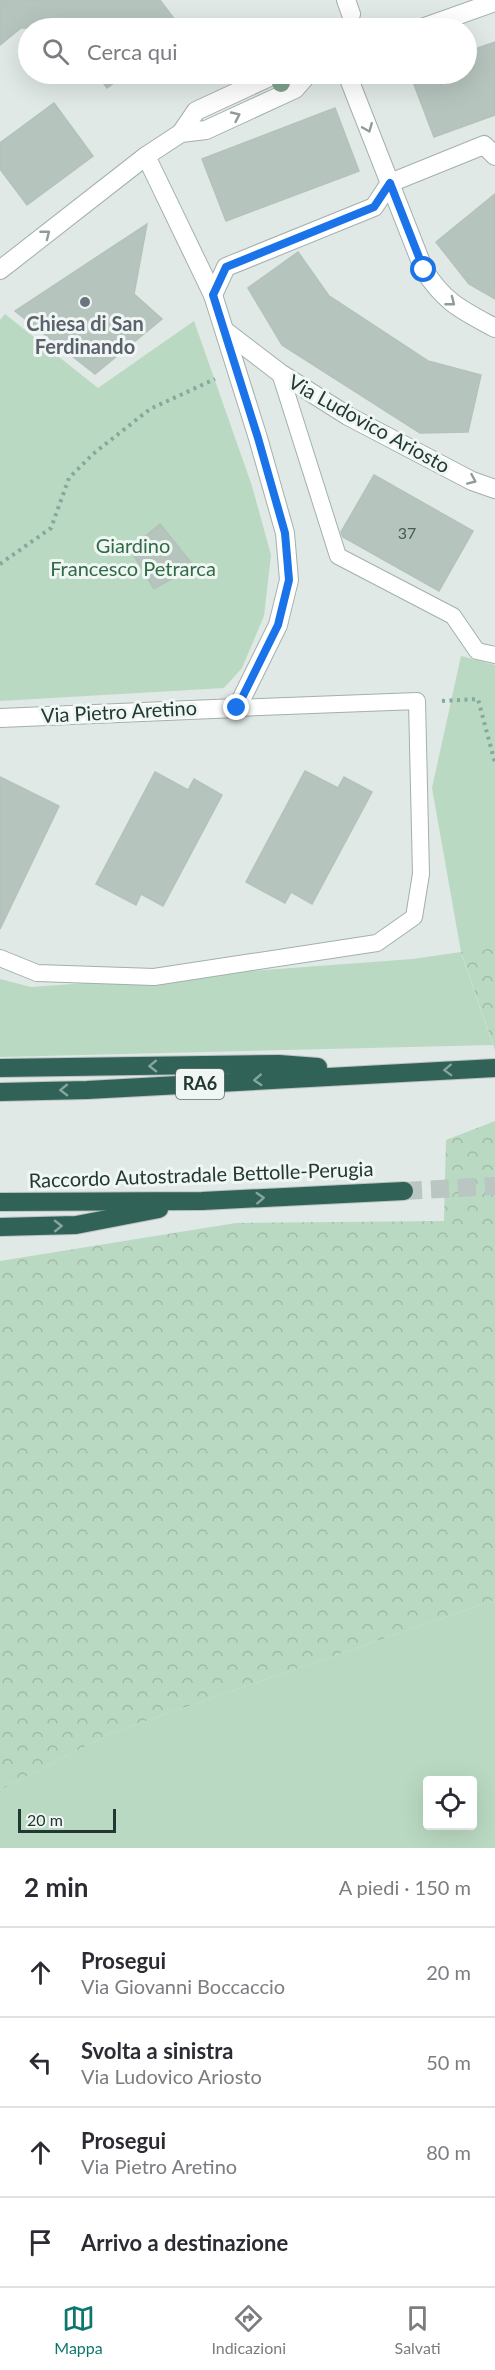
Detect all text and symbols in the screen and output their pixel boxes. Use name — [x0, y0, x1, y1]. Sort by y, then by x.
search box — [18, 18, 477, 84]
icon: search — [39, 35, 72, 68]
text: Cerca qui — [87, 38, 178, 65]
one-way arrow — [230, 112, 241, 124]
one-way arrow — [361, 122, 374, 133]
one-way arrow — [39, 230, 50, 241]
route start — [410, 256, 436, 282]
marker: Chiesa di San Ferdinando — [78, 295, 92, 309]
one-way arrow — [444, 295, 455, 306]
place label: Chiesa di San Ferdinando — [26, 311, 144, 358]
street label: Via Ludovico Ariosto — [285, 369, 454, 477]
one-way arrow — [466, 473, 477, 485]
house number: 37 — [398, 523, 416, 542]
park label: Giardino Francesco Petrarca — [50, 533, 216, 580]
route end — [223, 694, 249, 720]
street label: Via Pietro Aretino — [40, 695, 198, 727]
one-way arrow — [149, 1060, 158, 1072]
one-way arrow — [443, 1064, 452, 1077]
road number: RA6 — [176, 1069, 224, 1099]
one-way arrow — [254, 1074, 263, 1087]
one-way arrow — [59, 1084, 68, 1097]
street label: Raccordo Autostradale Bettolle-Perugia — [28, 1156, 374, 1192]
one-way arrow — [256, 1192, 265, 1205]
one-way arrow — [54, 1219, 63, 1232]
map controls — [423, 1776, 477, 1830]
button: locate — [423, 1776, 477, 1830]
scale bar — [18, 1806, 116, 1834]
text: 20 m — [27, 1810, 63, 1829]
text: 2 min — [24, 1871, 88, 1903]
text: A piedi · 150 m — [339, 1875, 471, 1899]
text: Prosegui — [81, 1947, 166, 1974]
icon: ahead — [24, 1956, 57, 1989]
text: 20 m — [426, 1960, 471, 1984]
text: Via Giovanni Boccaccio — [81, 1974, 285, 1998]
text: Svolta a sinistra — [81, 2037, 233, 2064]
icon: left — [24, 2046, 57, 2079]
text: 50 m — [426, 2050, 471, 2074]
text: Via Ludovico Ariosto — [81, 2064, 262, 2088]
text: Prosegui — [81, 2127, 166, 2154]
icon: ahead — [24, 2136, 57, 2169]
text: 80 m — [426, 2140, 471, 2164]
text: Via Pietro Aretino — [81, 2154, 237, 2178]
icon: arrive — [24, 2226, 57, 2259]
text: Arrivo a destinazione — [81, 2229, 288, 2256]
tab: Mappa — [54, 2302, 103, 2357]
tab: Indicazioni — [211, 2302, 286, 2357]
tab: Salvati — [395, 2302, 441, 2357]

